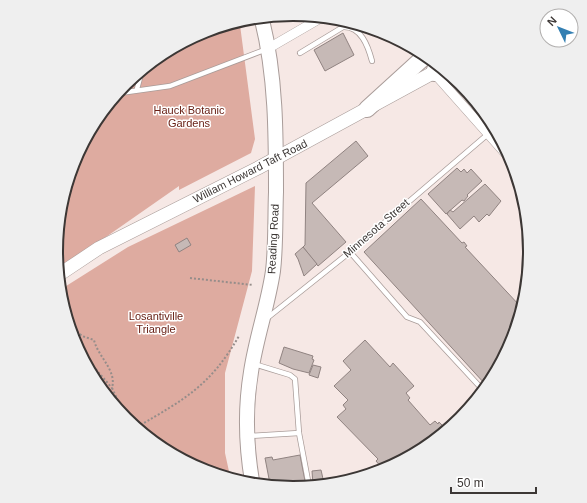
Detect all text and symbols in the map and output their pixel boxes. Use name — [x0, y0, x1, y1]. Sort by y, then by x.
north arrow — [539, 8, 579, 48]
text: N — [545, 14, 559, 28]
park label: Hauck Botanic Gardens — [154, 104, 225, 129]
street label: William Howard Taft Road — [191, 137, 309, 205]
street label: Minnesota Street — [341, 196, 411, 260]
street label: Reading Road — [265, 204, 281, 274]
park label: Losantiville Triangle — [129, 310, 183, 335]
scale bar — [451, 469, 536, 495]
text: 50 m — [457, 476, 484, 490]

